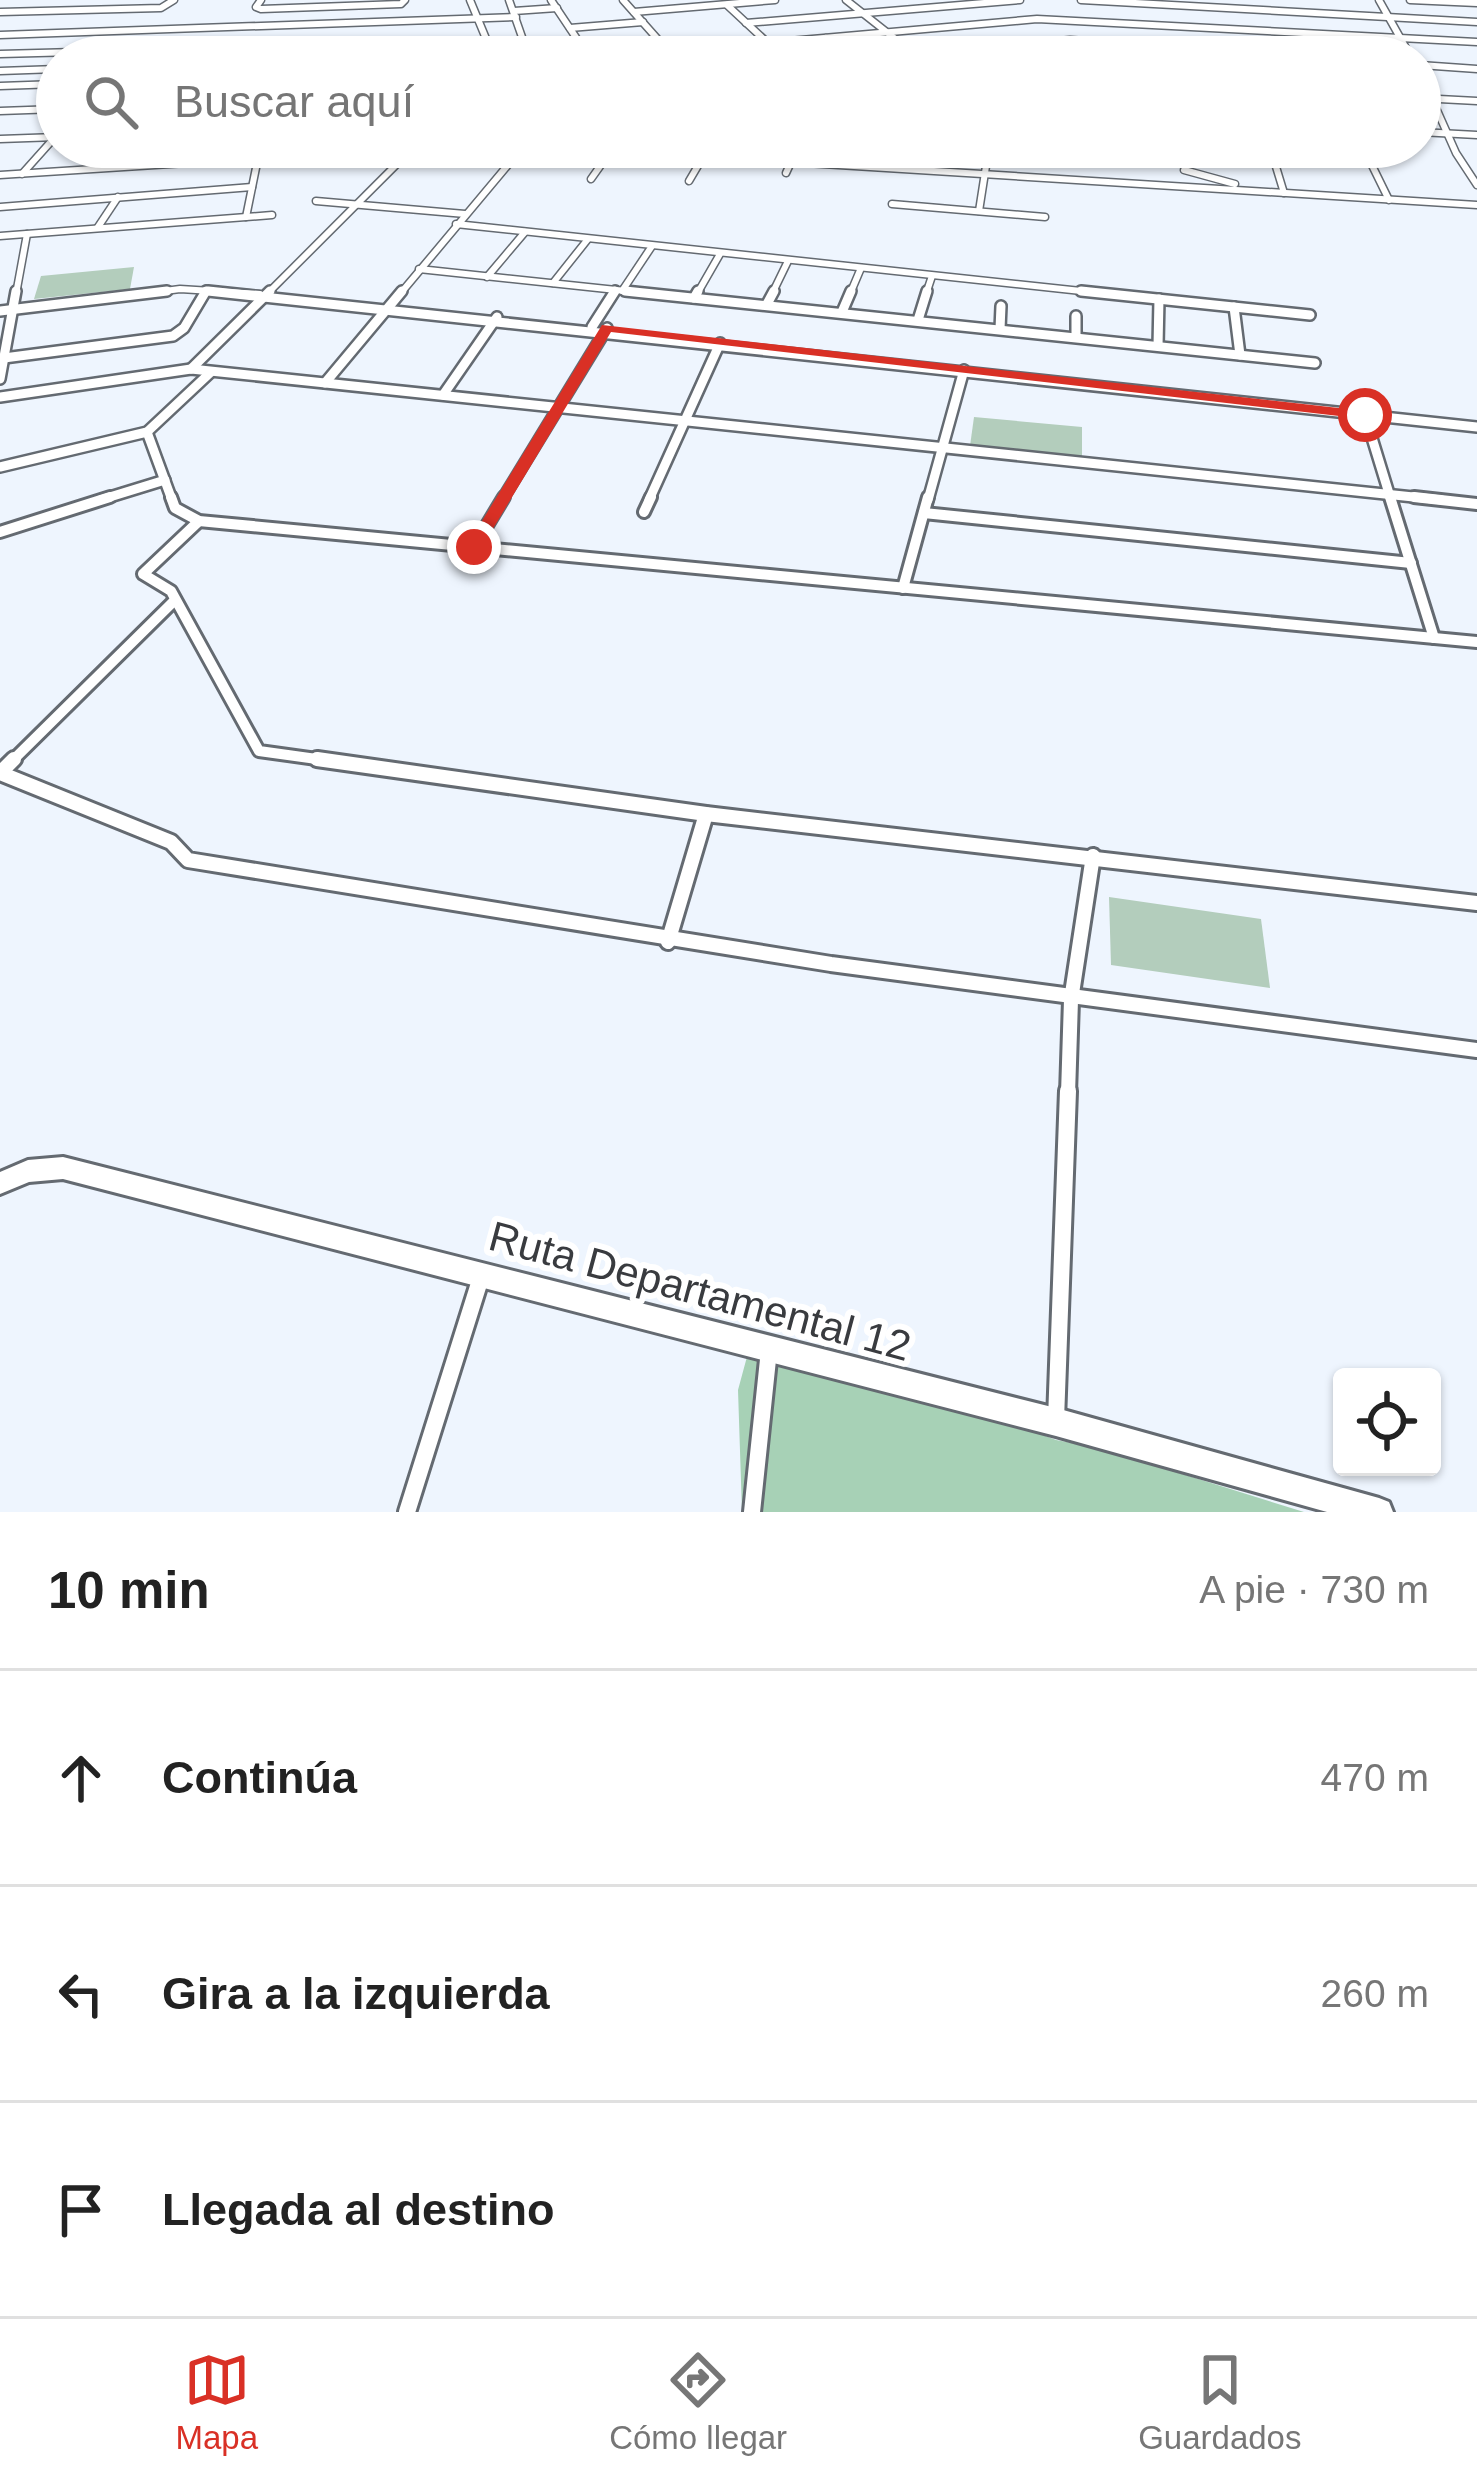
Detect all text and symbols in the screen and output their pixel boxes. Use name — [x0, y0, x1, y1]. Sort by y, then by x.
search box — [36, 36, 1441, 168]
icon: search — [78, 69, 144, 135]
text: Buscar aquí — [174, 76, 414, 127]
route start — [1338, 388, 1392, 442]
route end — [447, 520, 501, 574]
street label: Ruta Departamental 12 — [484, 1212, 916, 1370]
map controls — [1333, 1368, 1441, 1476]
button: locate — [1333, 1368, 1441, 1476]
text: 10 min — [48, 1562, 210, 1619]
text: A pie · 730 m — [1199, 1568, 1429, 1611]
icon: ahead — [48, 1745, 114, 1811]
text: Continúa — [162, 1752, 357, 1803]
text: 470 m — [1321, 1756, 1429, 1799]
icon: left — [48, 1961, 114, 2027]
text: Gira a la izquierda — [162, 1968, 550, 2019]
text: 260 m — [1321, 1972, 1429, 2015]
icon: arrive — [48, 2177, 114, 2243]
text: Llegada al destino — [162, 2184, 555, 2235]
tab: Mapa — [176, 2347, 258, 2457]
tab: Cómo llegar — [609, 2347, 787, 2457]
tab: Guardados — [1138, 2347, 1301, 2457]

